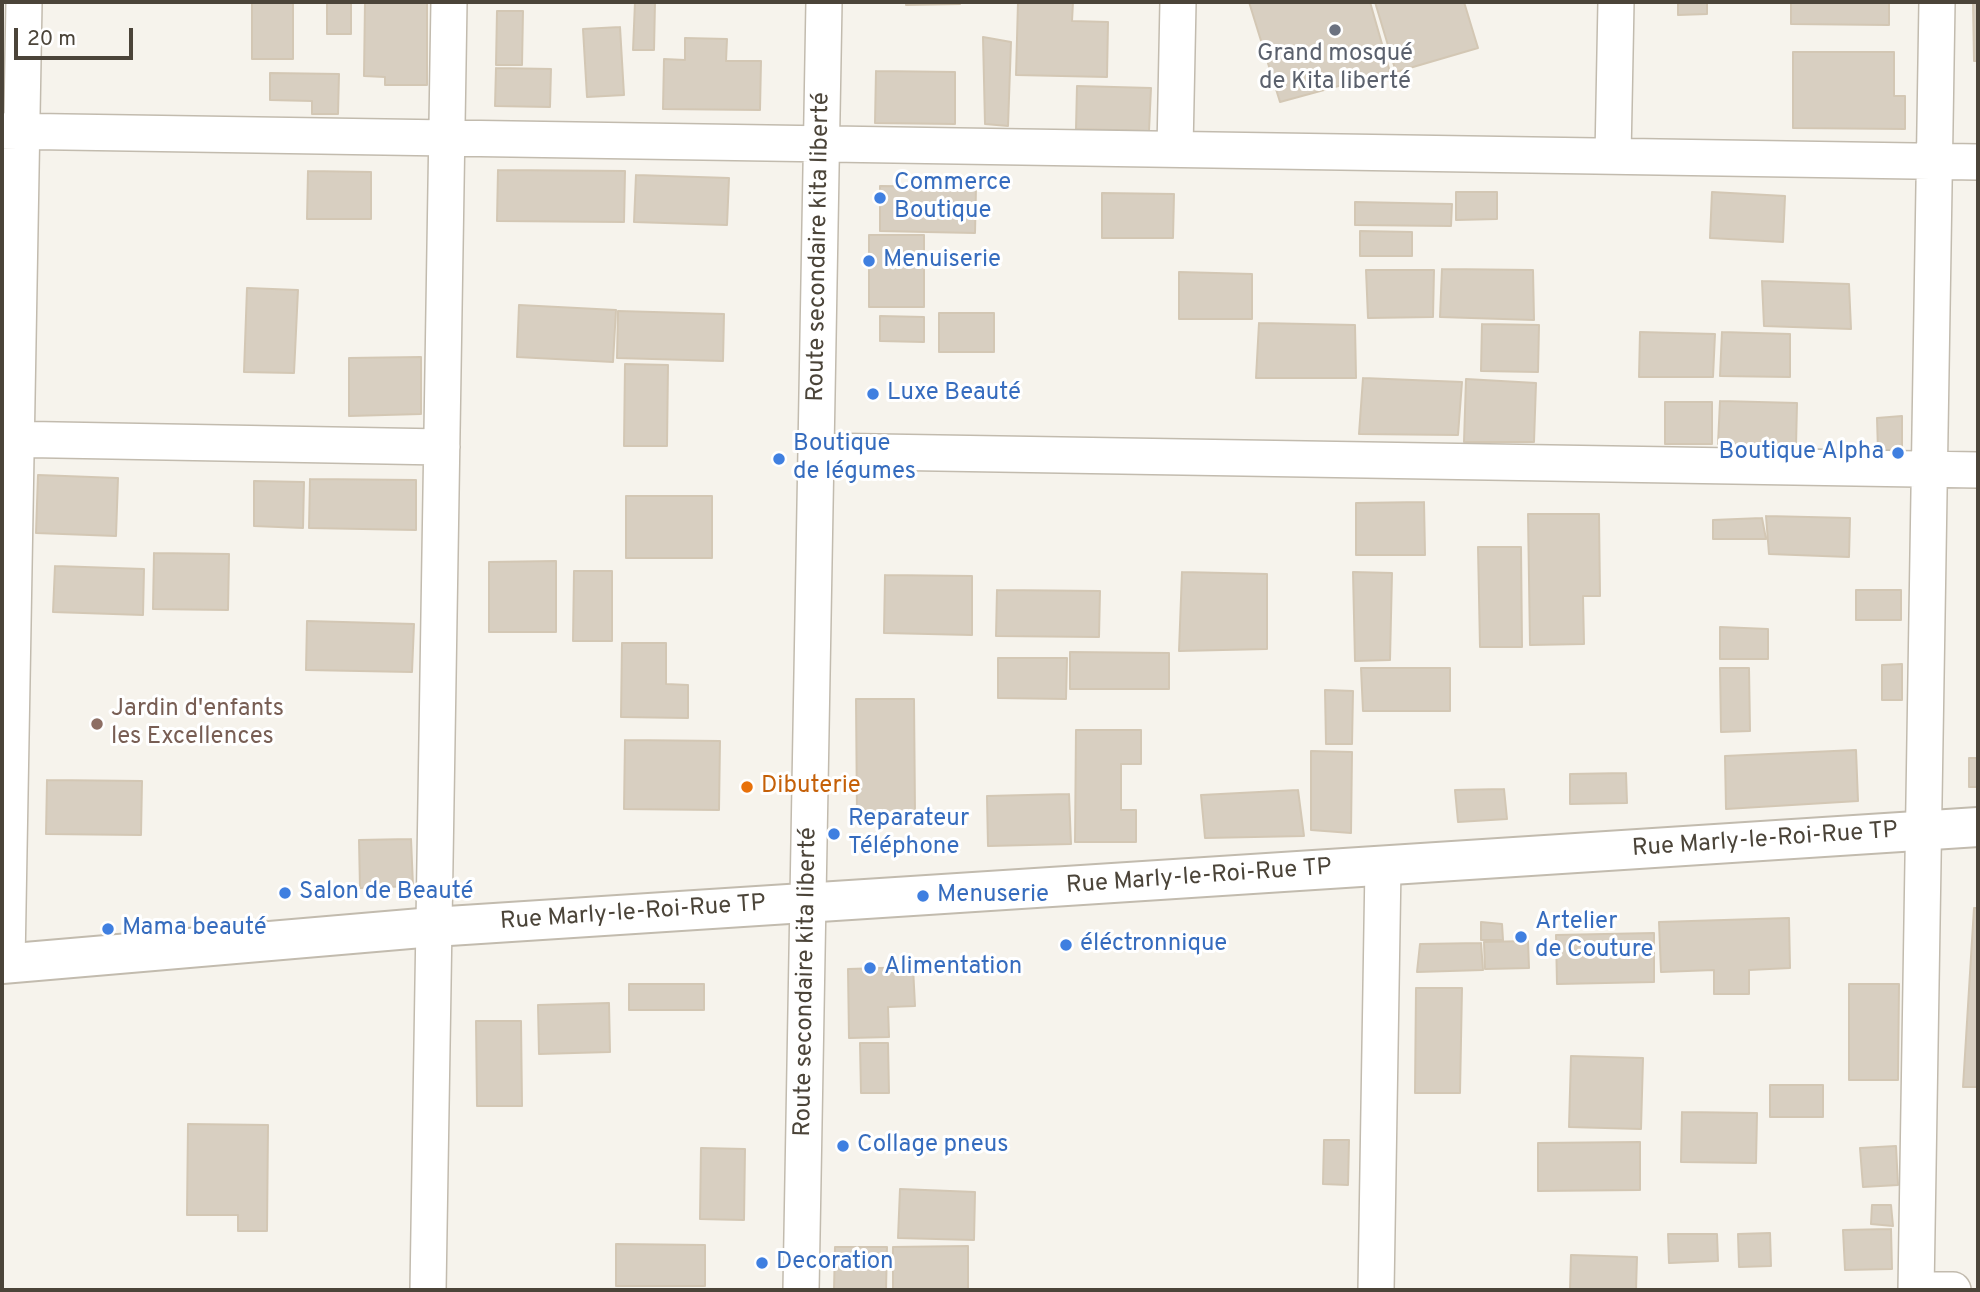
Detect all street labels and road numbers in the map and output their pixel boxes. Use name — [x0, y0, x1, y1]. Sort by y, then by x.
street label: Route secondaire kita liberté — [803, 92, 837, 402]
street label: Rue Marly-le-Roi-Rue TP — [1631, 817, 1899, 865]
street label: Route secondaire kita liberté — [790, 827, 824, 1137]
street label: Rue Marly-le-Roi-Rue TP — [1065, 854, 1333, 902]
street label: Rue Marly-le-Roi-Rue TP — [499, 890, 767, 938]

